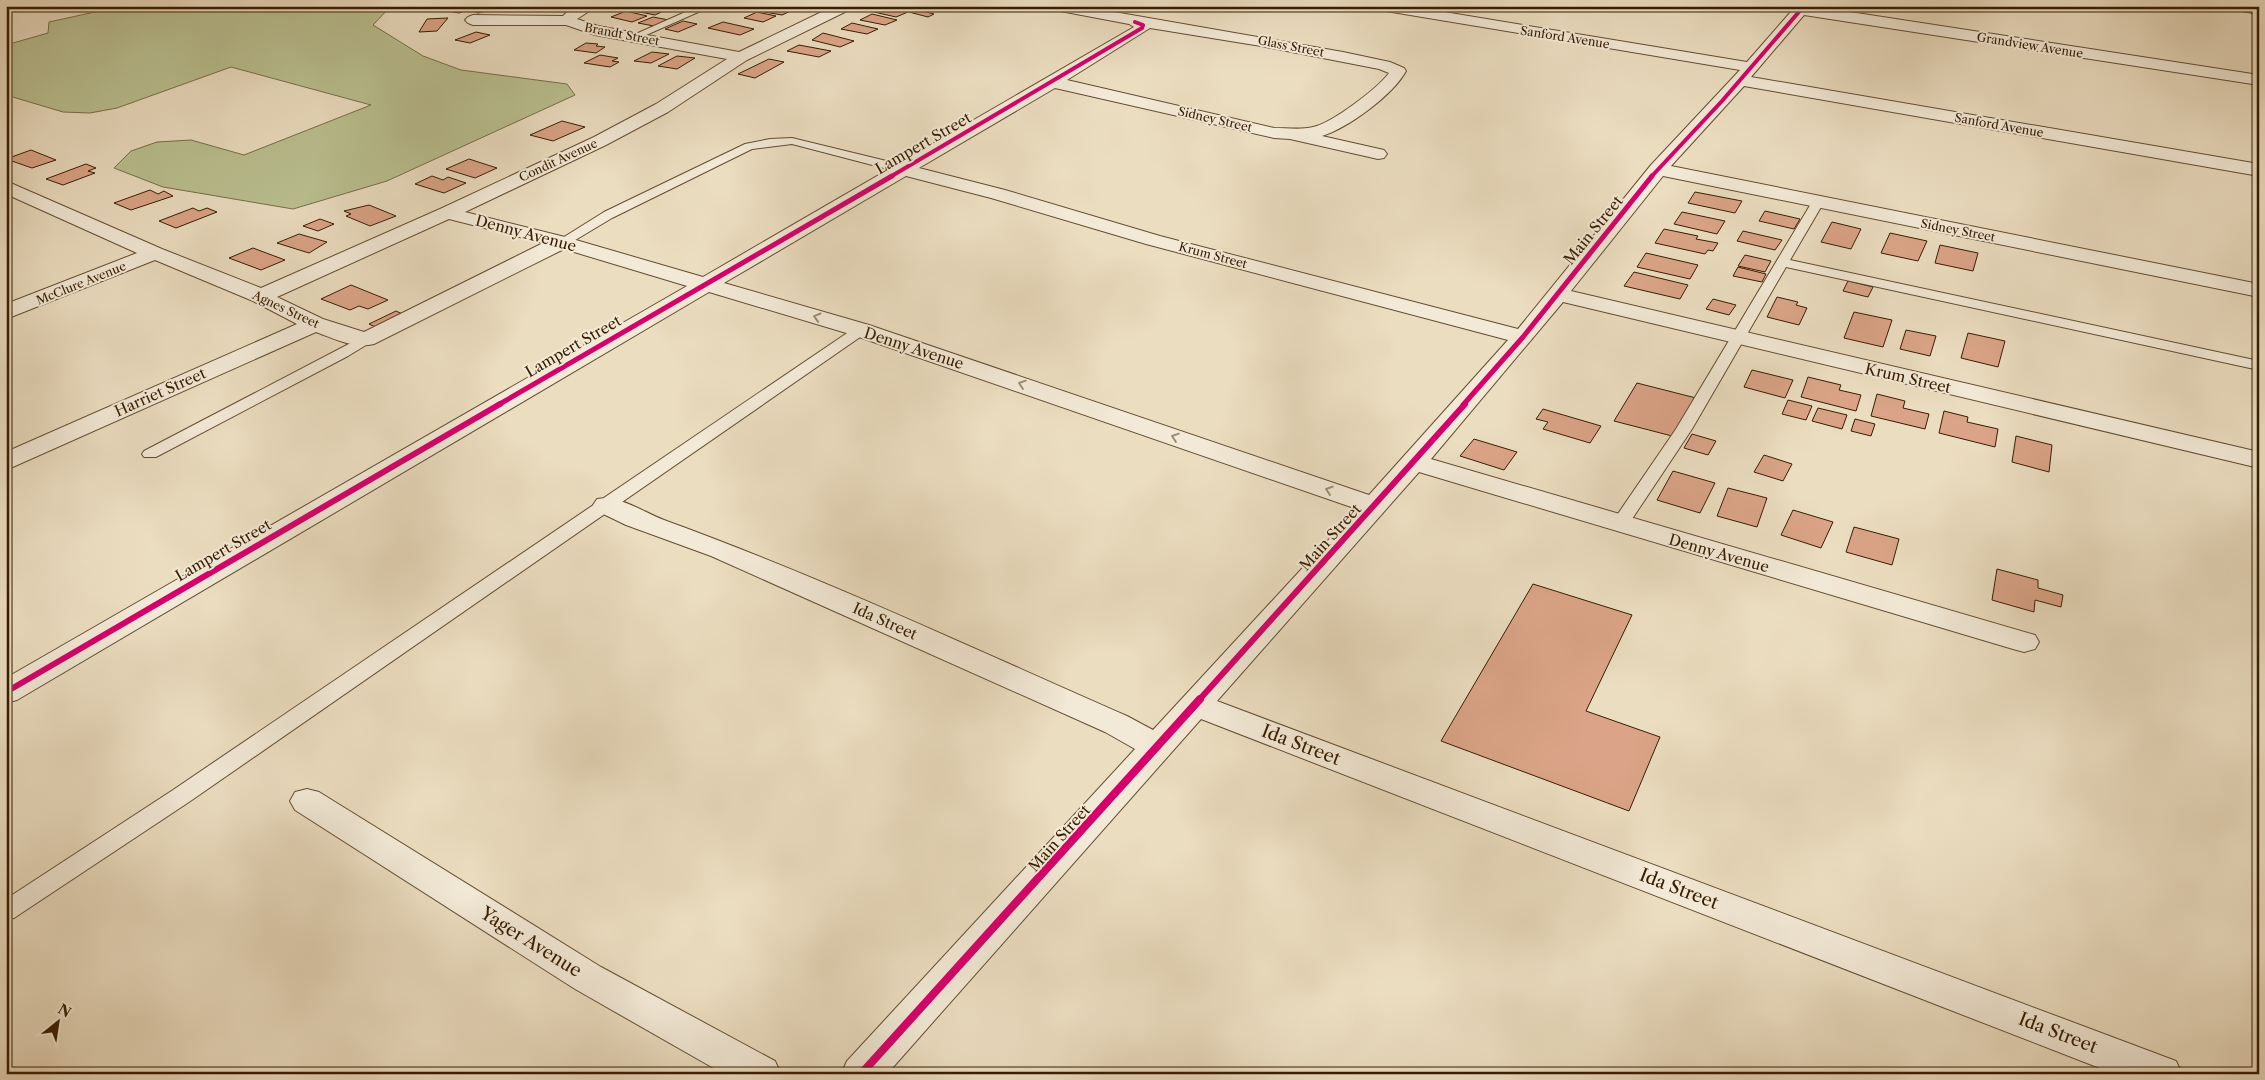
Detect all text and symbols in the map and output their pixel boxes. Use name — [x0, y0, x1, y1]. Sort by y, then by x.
street label: Brandt Street — [583, 19, 661, 49]
street label: Sanford Avenue — [1519, 23, 1611, 51]
street label: Grandview Avenue — [1976, 29, 2084, 61]
street label: Glass Street — [1257, 32, 1326, 60]
street label: Sidney Street — [1176, 103, 1254, 135]
street label: Lampert Street — [872, 108, 975, 178]
street label: Sanford Avenue — [1953, 110, 2045, 140]
street label: Condit Avenue — [516, 135, 600, 185]
street label: Main Street — [1559, 191, 1627, 268]
street label: Denny Avenue — [474, 210, 578, 256]
street label: Sidney Street — [1919, 215, 1997, 245]
street label: Krum Street — [1177, 239, 1250, 272]
street label: McClure Avenue — [34, 258, 128, 308]
street label: Agnes Street — [249, 287, 322, 331]
street label: Lampert Street — [522, 311, 625, 381]
one-way arrow — [814, 313, 822, 323]
street label: Denny Avenue — [862, 323, 966, 373]
street label: Krum Street — [1863, 359, 1954, 397]
street label: Harriet Street — [111, 363, 209, 421]
one-way arrow — [1018, 380, 1026, 390]
one-way arrow — [1171, 433, 1180, 443]
one-way arrow — [1325, 486, 1333, 496]
street label: Main Street — [1295, 499, 1365, 574]
street label: Lampert Street — [172, 515, 275, 585]
street label: Denny Avenue — [1667, 530, 1771, 576]
street label: Ida Street — [850, 598, 921, 644]
street label: Ida Street — [1259, 720, 1344, 770]
street label: Main Street — [1024, 800, 1094, 875]
street label: Ida Street — [1637, 864, 1722, 914]
street label: Yager Avenue — [475, 902, 586, 982]
north arrow — [32, 998, 82, 1048]
text: N — [55, 1000, 74, 1022]
street label: Ida Street — [2016, 1008, 2101, 1058]

